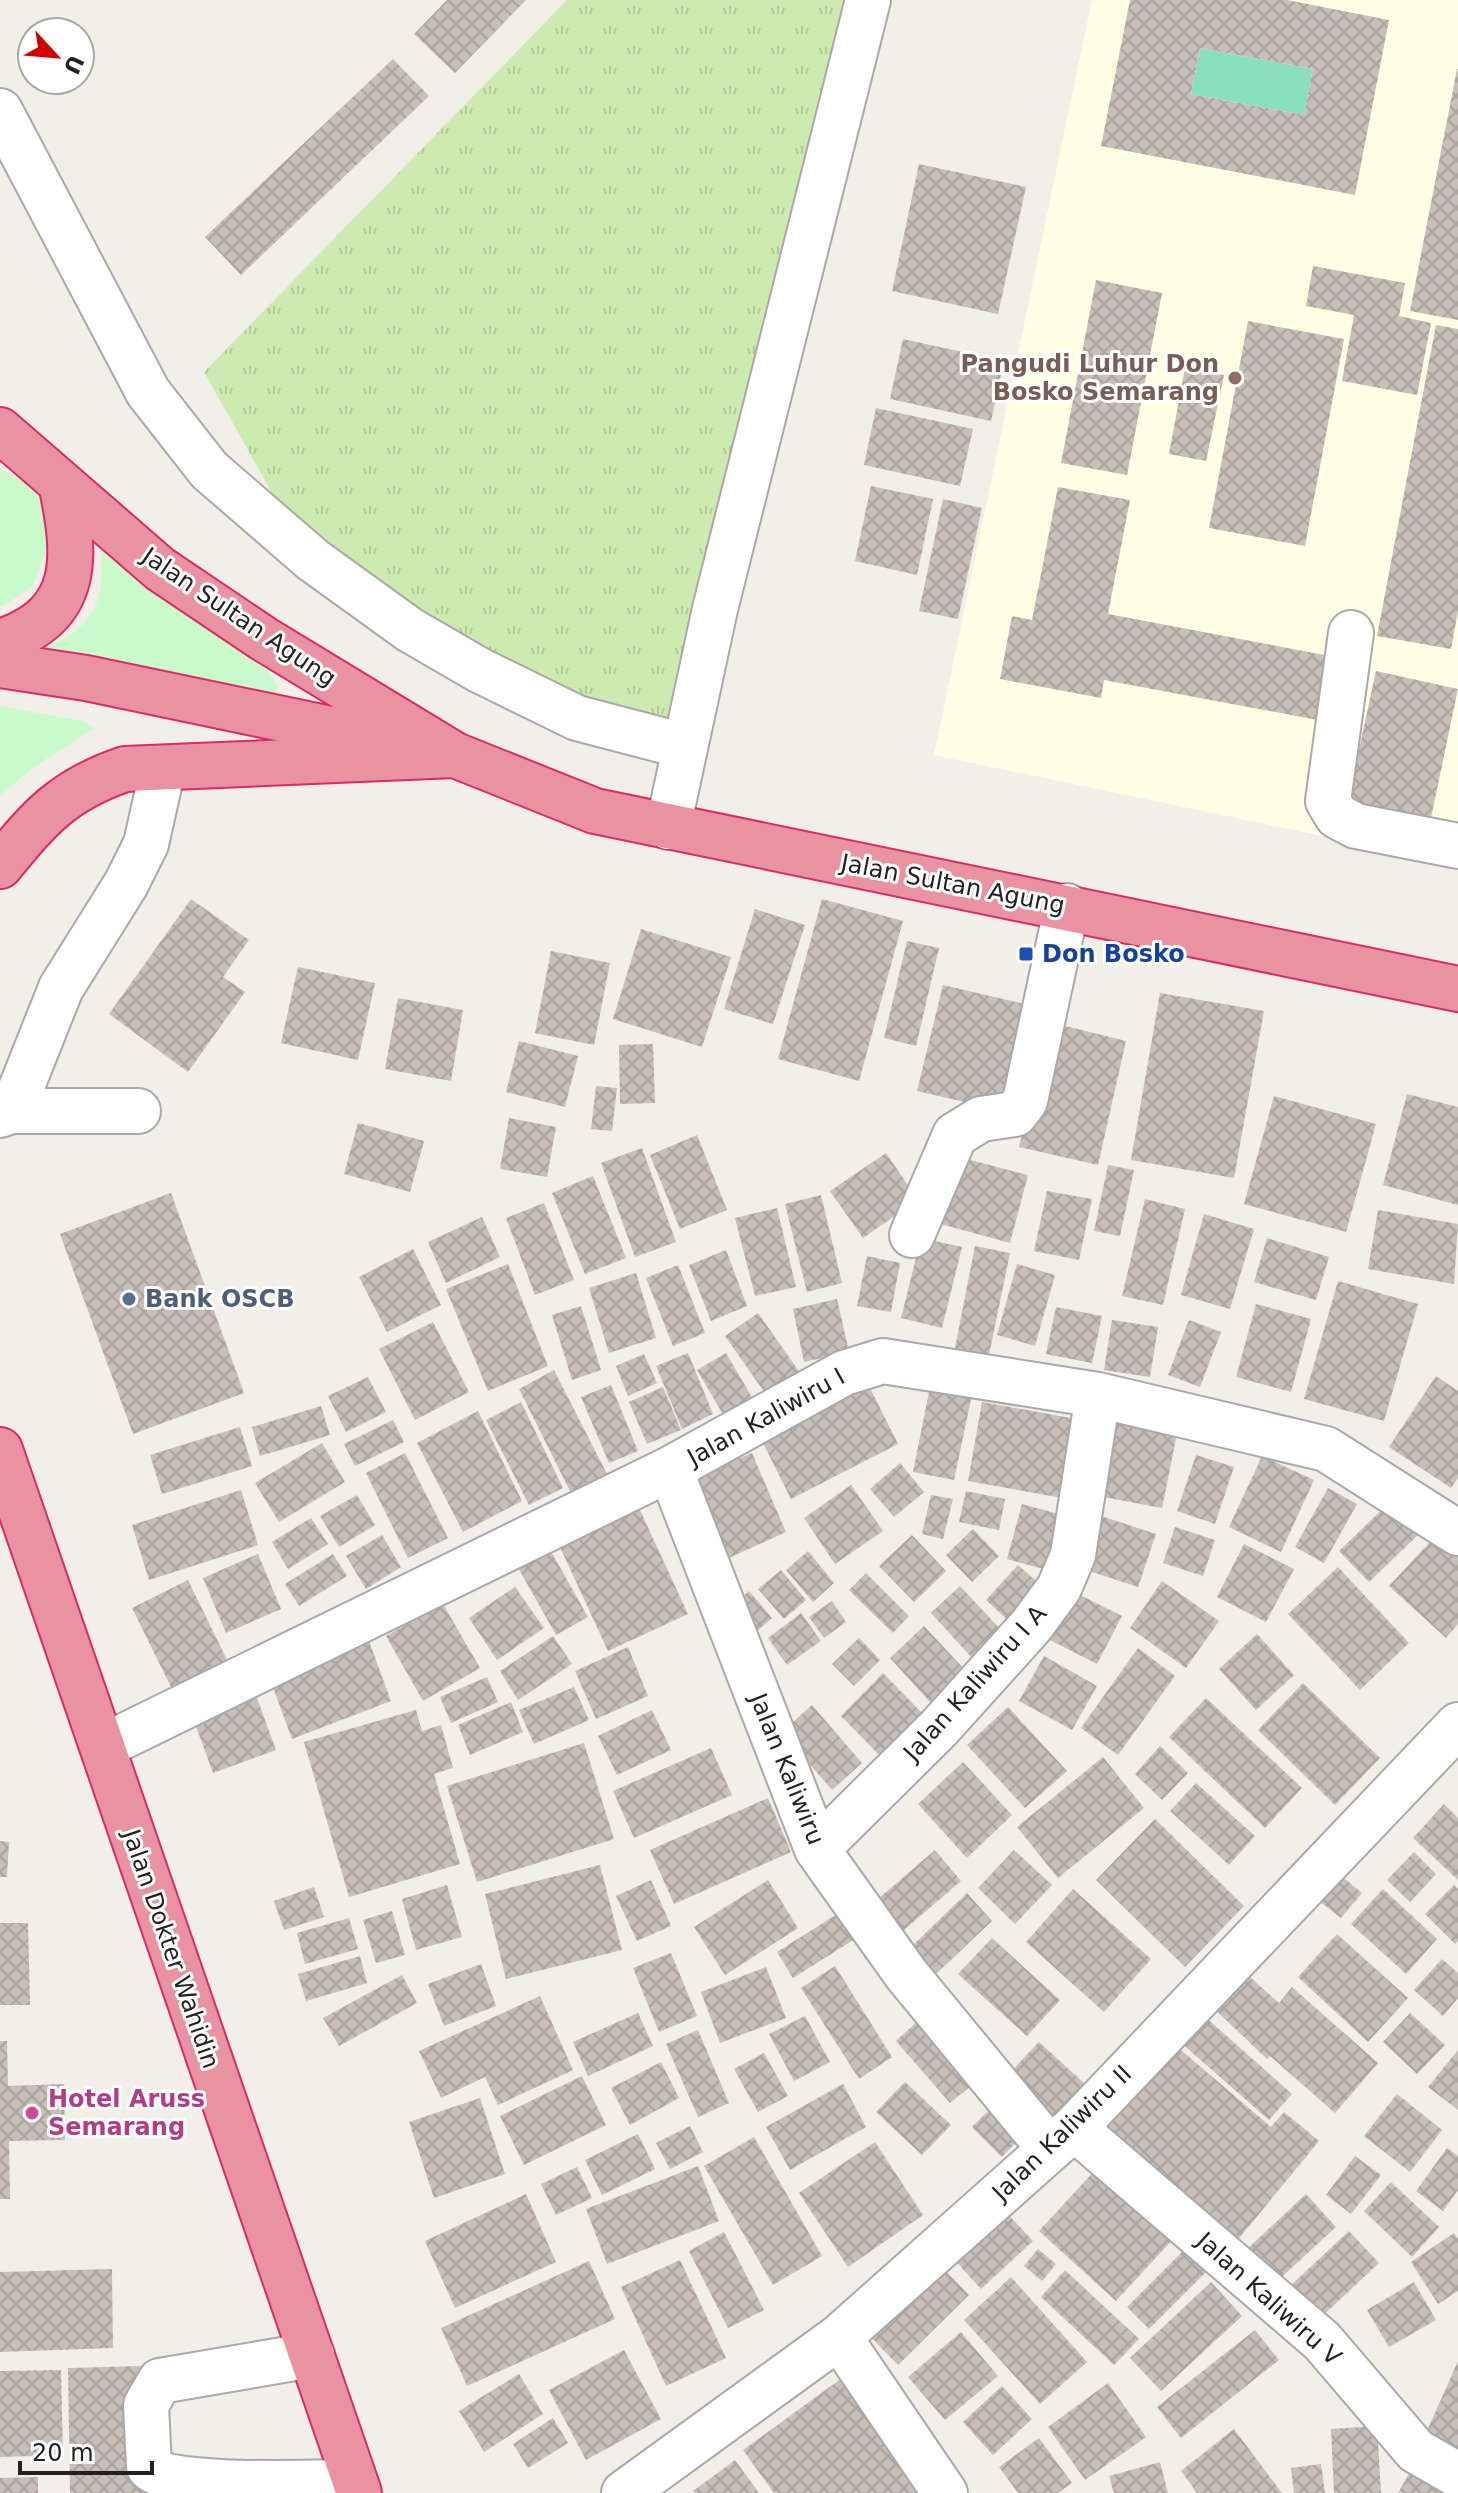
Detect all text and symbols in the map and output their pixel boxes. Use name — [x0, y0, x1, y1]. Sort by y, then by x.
north arrow — [16, 16, 96, 96]
text: U — [58, 51, 89, 78]
place label: Pangudi Luhur Don Bosko Semarang — [961, 350, 1219, 406]
marker: Pangudi Luhur Don Bosko Semarang — [1226, 369, 1244, 387]
street label: Jalan Sultan Agung — [135, 541, 341, 692]
street label: Jalan Sultan Agung — [837, 848, 1067, 919]
place label: Don Bosko — [1042, 940, 1185, 968]
marker: Don Bosko — [1017, 945, 1035, 963]
place label: Bank OSCB — [145, 1285, 294, 1313]
marker: Bank OSCB — [120, 1290, 138, 1308]
street label: Jalan Kaliwiru I — [681, 1362, 850, 1473]
street label: Jalan Kaliwiru I A — [897, 1599, 1053, 1768]
street label: Jalan Kaliwiru — [743, 1687, 830, 1849]
street label: Jalan Dokter Wahidin — [116, 1824, 225, 2072]
street label: Jalan Kaliwiru II — [985, 2060, 1137, 2208]
place label: Hotel Aruss Semarang — [48, 2085, 205, 2141]
marker: Hotel Aruss Semarang — [23, 2104, 41, 2122]
street label: Jalan Kaliwiru V — [1189, 2225, 1347, 2372]
scale bar — [20, 2425, 152, 2475]
text: 20 m — [32, 2439, 94, 2467]

